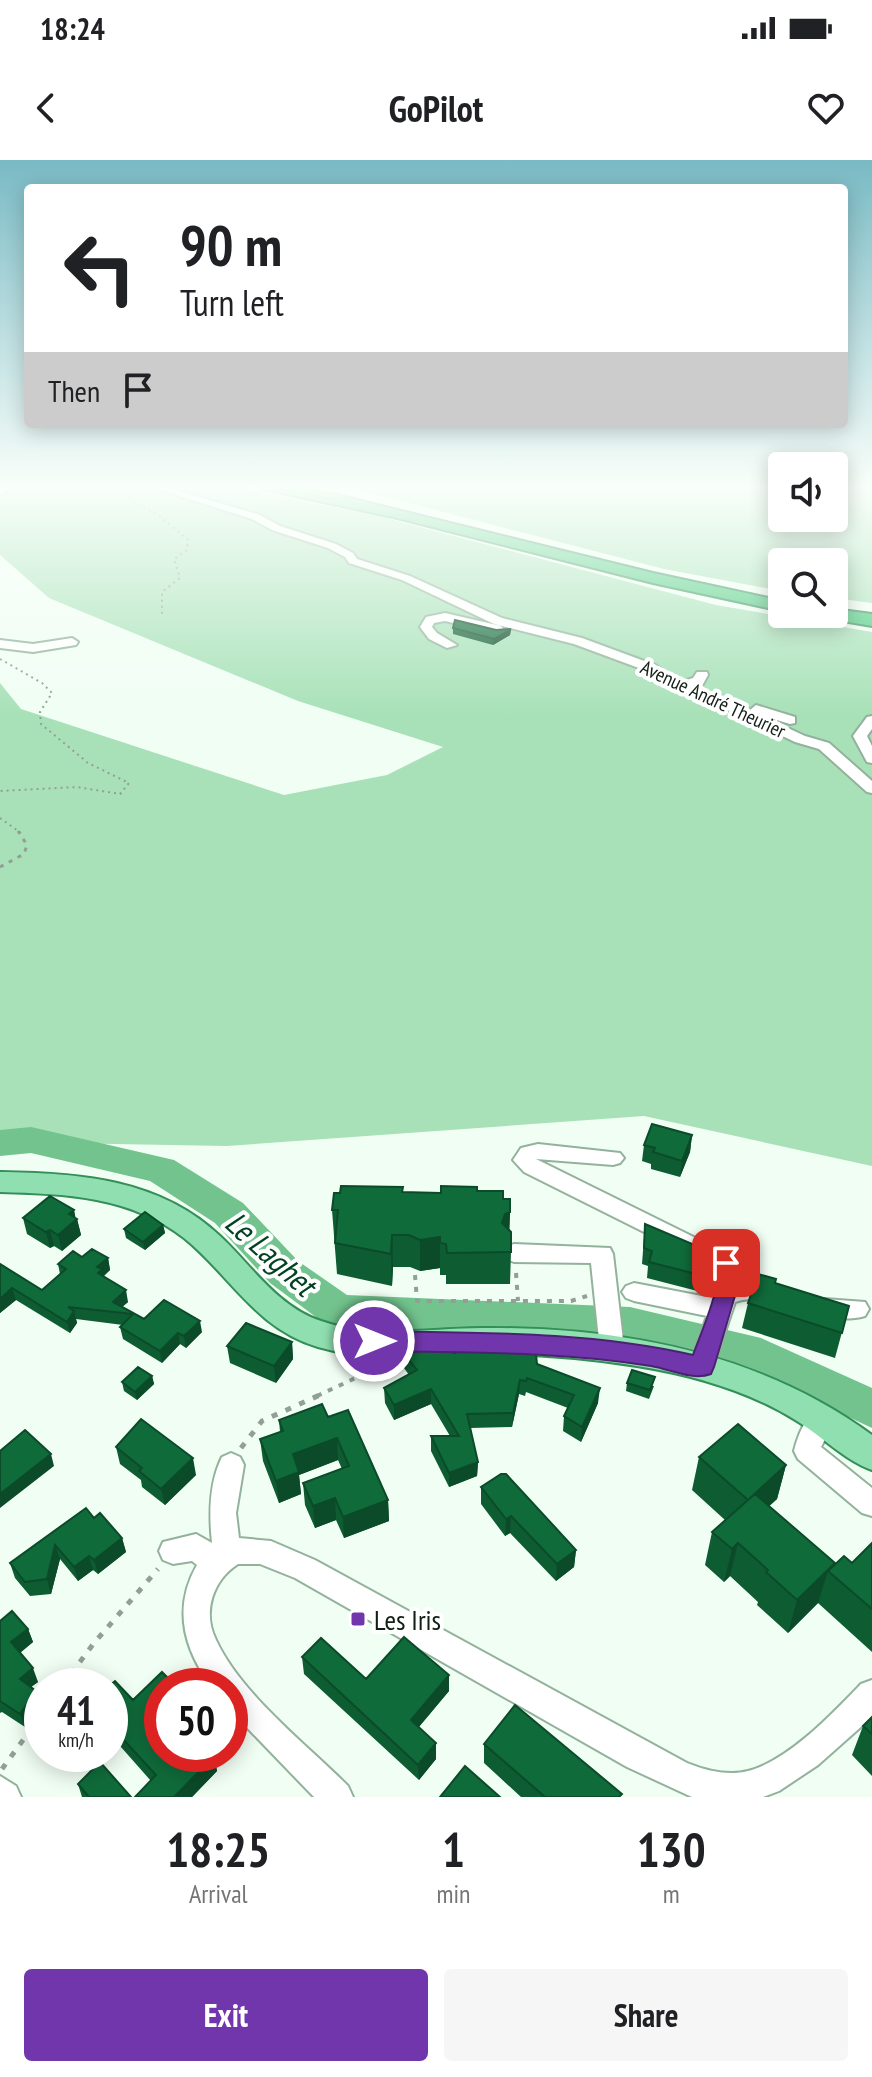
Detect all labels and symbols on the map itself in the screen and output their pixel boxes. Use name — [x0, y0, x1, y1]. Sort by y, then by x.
street label: Avenue André Theurier — [636, 654, 790, 744]
water label: Le Laghet — [217, 1201, 327, 1307]
pin — [692, 1229, 760, 1297]
position arrow — [332, 1299, 416, 1383]
place label: Les Iris — [374, 1601, 441, 1638]
marker: Les Iris — [349, 1610, 367, 1628]
speed limit sign: 50 — [144, 1668, 248, 1772]

